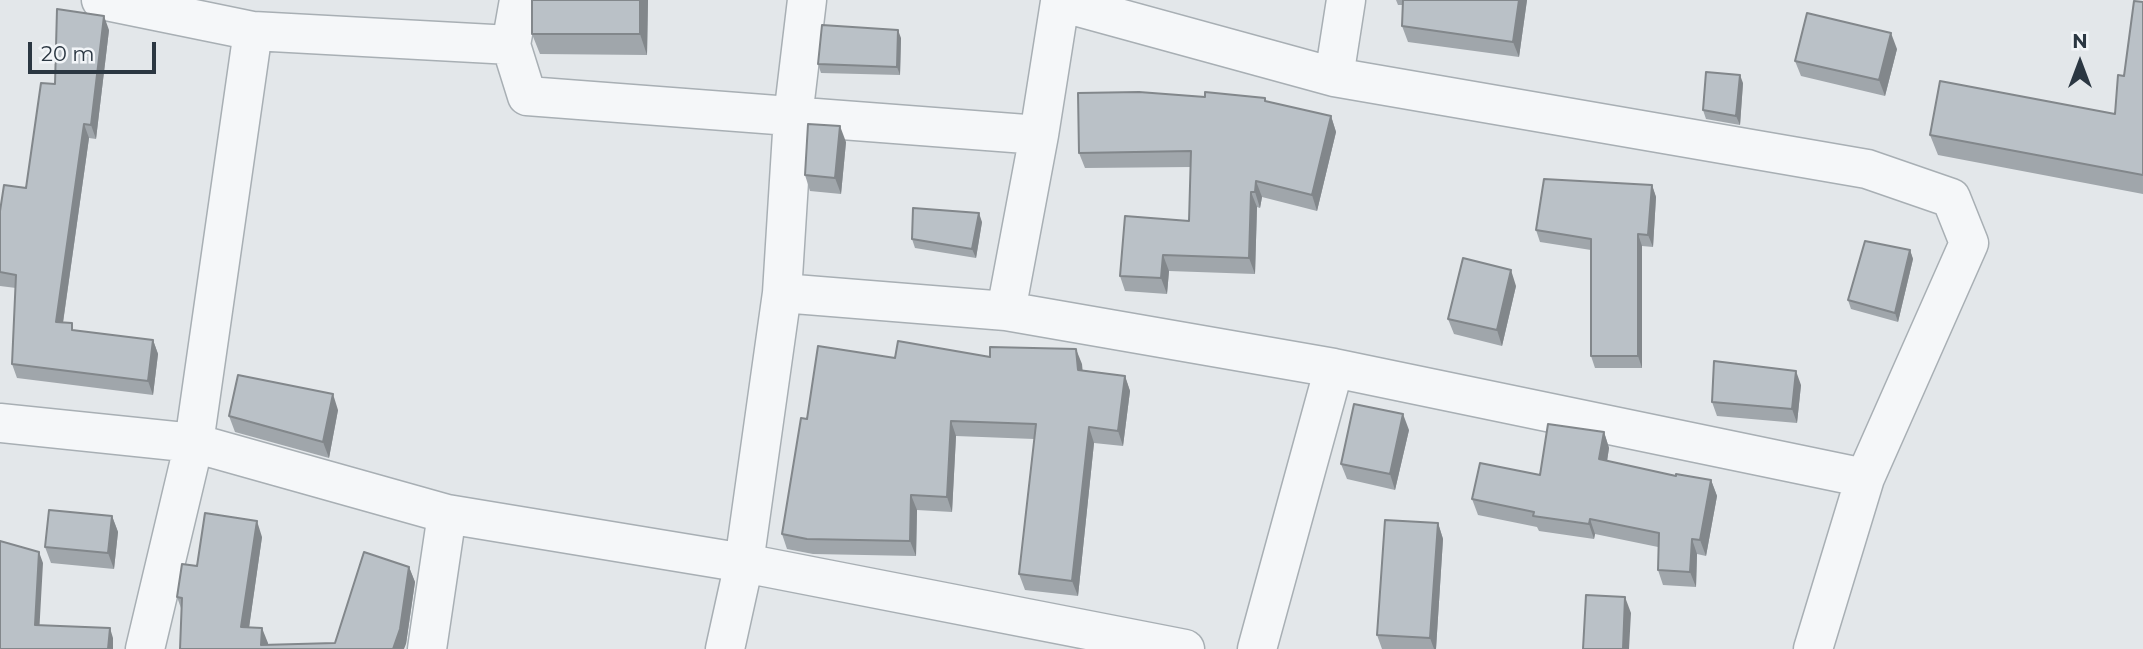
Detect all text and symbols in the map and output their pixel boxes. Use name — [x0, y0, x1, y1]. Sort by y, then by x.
scale bar — [32, 28, 159, 72]
north arrow — [2045, 28, 2115, 98]
text: N — [2072, 30, 2088, 53]
text: 20 m — [41, 41, 95, 66]

